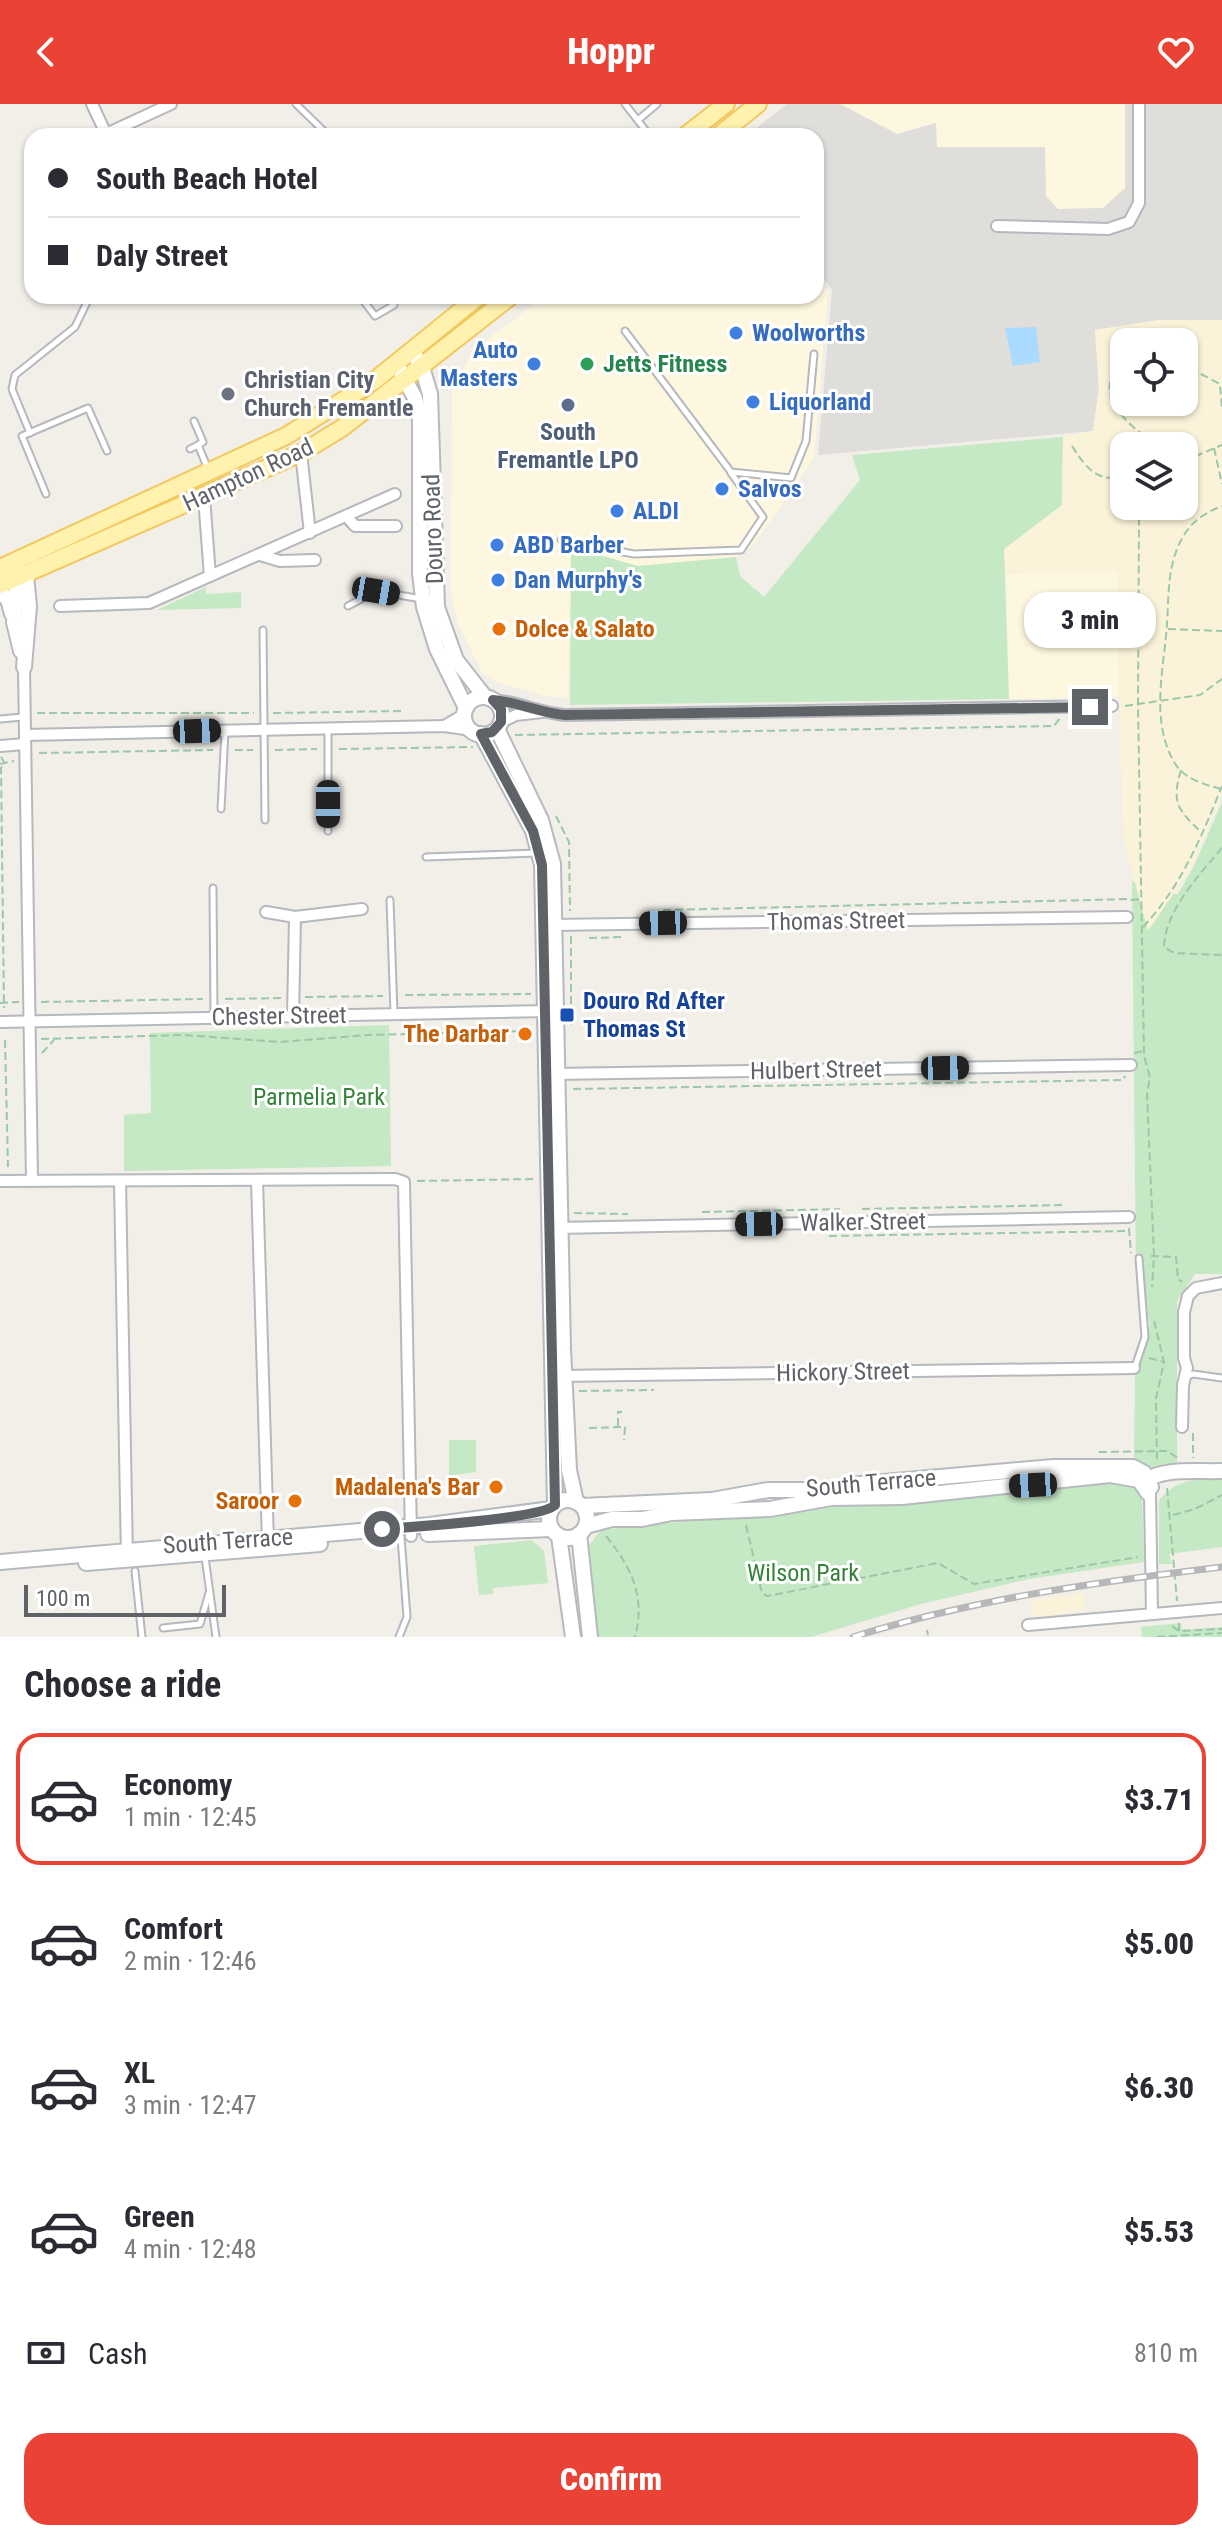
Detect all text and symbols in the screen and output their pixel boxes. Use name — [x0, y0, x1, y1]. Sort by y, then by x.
icon: back — [24, 30, 68, 74]
icon: heart — [1154, 30, 1198, 74]
text: Hoppr — [567, 31, 655, 73]
text: South Beach Hotel — [96, 161, 318, 196]
text: Daly Street — [96, 238, 228, 273]
place label: Woolworths — [752, 319, 865, 347]
marker: Woolworths — [727, 324, 745, 342]
map controls — [1110, 328, 1198, 520]
button: locate — [1110, 328, 1198, 416]
place label: Auto Masters — [440, 336, 518, 392]
place label: Jetts Fitness — [603, 350, 727, 378]
marker: Auto Masters — [525, 355, 543, 373]
marker: Jetts Fitness — [578, 355, 596, 373]
place label: Christian City Church Fremantle — [244, 366, 414, 422]
marker: Christian City Church Fremantle — [219, 385, 237, 403]
place label: Liquorland — [769, 388, 871, 416]
marker: Liquorland — [744, 393, 762, 411]
marker: South Fremantle LPO — [559, 396, 577, 414]
place label: South Fremantle LPO — [497, 418, 639, 474]
button: layers — [1110, 432, 1198, 520]
street label: Hampton Road — [178, 433, 318, 517]
street label: Douro Road — [417, 473, 449, 585]
place label: Salvos — [738, 475, 802, 503]
marker: Salvos — [713, 480, 731, 498]
place label: ALDI — [633, 497, 679, 525]
marker: ALDI — [608, 502, 626, 520]
place label: ABD Barber — [513, 531, 624, 559]
marker: ABD Barber — [488, 536, 506, 554]
place label: Dan Murphy's — [514, 566, 643, 594]
marker: Dan Murphy's — [489, 571, 507, 589]
car — [350, 575, 402, 607]
callout: 3 min — [1024, 591, 1156, 647]
text: 3 min — [1061, 605, 1119, 635]
place label: Dolce & Salato — [515, 615, 655, 643]
marker: Dolce & Salato — [490, 620, 508, 638]
route end — [1072, 689, 1108, 725]
car — [173, 718, 221, 744]
car — [316, 780, 340, 828]
street label: Thomas Street — [767, 906, 905, 936]
car — [639, 911, 687, 935]
place label: Douro Rd After Thomas St — [583, 987, 725, 1043]
street label: Chester Street — [211, 1001, 347, 1031]
marker: Douro Rd After Thomas St — [558, 1006, 576, 1024]
place label: The Darbar — [403, 1020, 509, 1048]
marker: The Darbar — [516, 1025, 534, 1043]
street label: Hulbert Street — [750, 1055, 882, 1085]
car — [921, 1056, 969, 1080]
park label: Parmelia Park — [253, 1083, 385, 1111]
street label: Walker Street — [800, 1207, 926, 1237]
car — [735, 1212, 783, 1236]
street label: Hickory Street — [776, 1357, 910, 1387]
street label: South Terrace — [805, 1463, 937, 1503]
car — [1008, 1472, 1058, 1498]
place label: Madalena's Bar — [335, 1473, 480, 1501]
marker: Madalena's Bar — [487, 1478, 505, 1496]
place label: Saroor — [215, 1487, 279, 1515]
marker: Saroor — [286, 1492, 304, 1510]
route start — [364, 1511, 400, 1547]
street label: South Terrace — [162, 1522, 294, 1560]
park label: Wilson Park — [747, 1559, 859, 1587]
scale bar — [24, 1581, 226, 1617]
text: 100 m — [36, 1586, 90, 1611]
text: Choose a ride — [24, 1664, 221, 1706]
icon: car — [28, 1763, 100, 1835]
text: Economy — [124, 1767, 232, 1802]
text: $3.71 — [1124, 1782, 1194, 1817]
text: 1 min · 12:45 — [124, 1802, 257, 1832]
icon: car — [28, 1907, 100, 1979]
text: Comfort — [124, 1911, 223, 1946]
text: $5.00 — [1124, 1926, 1194, 1961]
text: 2 min · 12:46 — [124, 1946, 257, 1976]
icon: car — [28, 2051, 100, 2123]
text: XL — [124, 2055, 155, 2090]
text: $6.30 — [1124, 2070, 1194, 2105]
text: 3 min · 12:47 — [124, 2090, 257, 2120]
icon: car — [28, 2195, 100, 2267]
text: Green — [124, 2199, 195, 2234]
text: $5.53 — [1124, 2214, 1194, 2249]
text: 4 min · 12:48 — [124, 2234, 257, 2264]
icon: cash — [24, 2331, 68, 2375]
text: Cash — [88, 2336, 148, 2371]
text: 810 m — [1134, 2338, 1198, 2368]
button: Confirm — [24, 2433, 1198, 2525]

